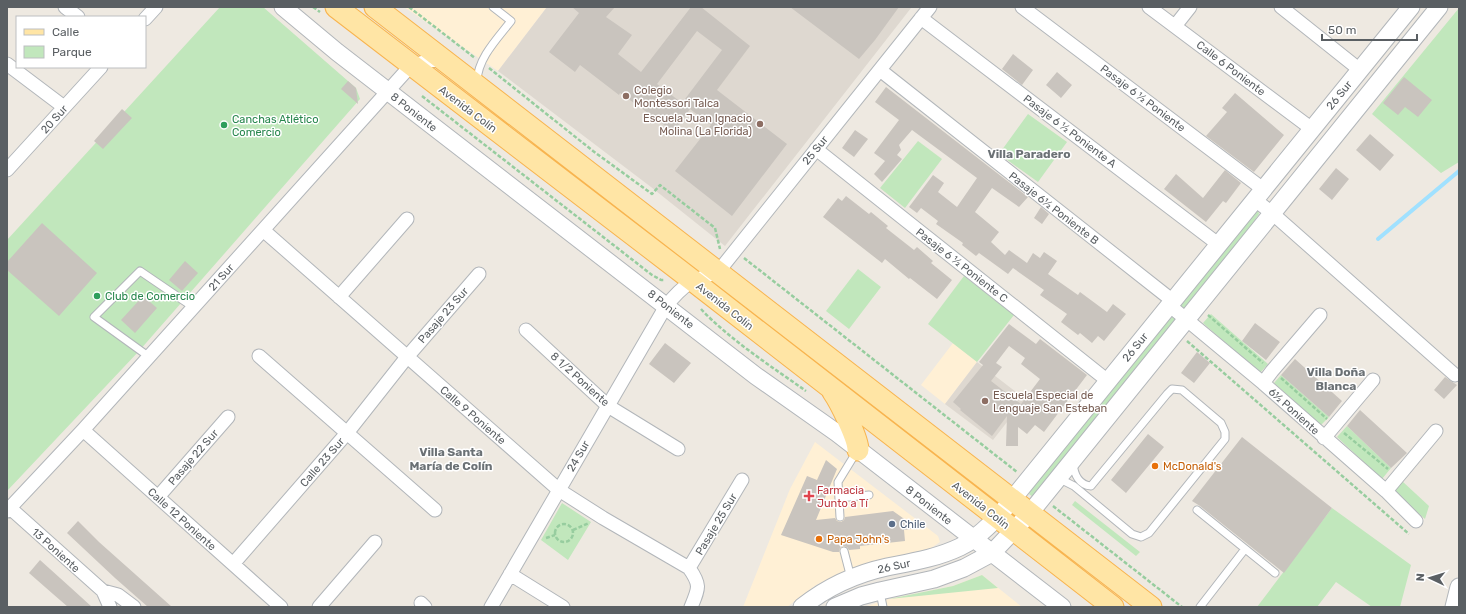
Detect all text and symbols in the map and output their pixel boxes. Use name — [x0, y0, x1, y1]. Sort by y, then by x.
legend — [16, 16, 146, 68]
scale bar — [1322, 16, 1417, 42]
text: 50 m — [1328, 23, 1356, 37]
text: Calle — [52, 25, 79, 39]
street label: Calle 6 Poniente — [1194, 38, 1268, 98]
text: Parque — [52, 45, 92, 59]
street label: Pasaje 6 ½ Poniente — [1098, 62, 1188, 135]
street label: 26 Sur — [1324, 78, 1355, 112]
street label: Avenida Colín — [436, 83, 499, 135]
place label: Colegio Montessori Talca — [634, 84, 719, 110]
street label: 8 Poniente — [388, 90, 440, 135]
marker: Colegio Montessori Talca — [621, 91, 631, 101]
street label: Pasaje 6 ½ Poniente A — [1021, 92, 1119, 171]
street label: 20 Sur — [38, 102, 71, 136]
place label: Escuela Juan Ignacio Molina (La Florida) — [643, 112, 752, 138]
place label: Canchas Atlético Comercio — [232, 113, 318, 139]
marker: Escuela Juan Ignacio Molina (La Florida) — [755, 119, 765, 129]
marker: Canchas Atlético Comercio — [219, 120, 229, 130]
street label: 25 Sur — [800, 133, 831, 167]
district label: Villa Paradero — [987, 147, 1071, 161]
street label: Pasaje 6½ Poniente B — [1006, 169, 1101, 247]
street label: Pasaje 6 ½ Poniente C — [913, 226, 1010, 305]
street label: 21 Sur — [206, 261, 237, 293]
street label: Avenida Colín — [693, 280, 756, 333]
street label: Pasaje 23 Sur — [416, 284, 472, 346]
street label: 8 Poniente — [645, 287, 697, 332]
place label: Club de Comercio — [105, 290, 195, 303]
marker: Club de Comercio — [92, 291, 102, 301]
street label: 26 Sur — [1120, 330, 1151, 364]
street label: 8 1/2 Poniente — [548, 350, 612, 409]
district label: Villa Doña Blanca — [1307, 365, 1365, 393]
street label: Calle 9 Poniente — [437, 383, 508, 447]
street label: 6½ Poniente — [1266, 385, 1322, 438]
place label: Escuela Especial de Lenguaje San Esteban — [993, 389, 1107, 415]
marker: Escuela Especial de Lenguaje San Esteban — [980, 396, 990, 406]
street label: Pasaje 22 Sur — [166, 426, 222, 488]
street label: Calle 23 Sur — [297, 434, 348, 490]
street label: 24 Sur — [564, 438, 593, 474]
district label: Villa Santa María de Colín — [409, 445, 493, 473]
place label: McDonald's — [1163, 460, 1222, 473]
marker: McDonald's — [1150, 461, 1160, 471]
street label: Avenida Colín — [949, 479, 1012, 532]
street label: 8 Poniente — [903, 483, 955, 528]
place label: Farmacia Junto a Tí — [817, 484, 869, 510]
street label: Calle 12 Poniente — [145, 485, 218, 553]
street label: Pasaje 25 Sur — [693, 490, 740, 558]
marker: Farmacia Junto a Tí — [804, 491, 814, 501]
place label: Chile — [900, 518, 926, 531]
marker: Chile — [887, 519, 897, 529]
street label: 13 Poniente — [29, 526, 82, 575]
place label: Papa John's — [827, 533, 890, 546]
marker: Papa John's — [814, 534, 824, 544]
street label: 26 Sur — [876, 556, 913, 576]
north arrow — [1410, 558, 1450, 598]
text: N — [1414, 573, 1427, 582]

